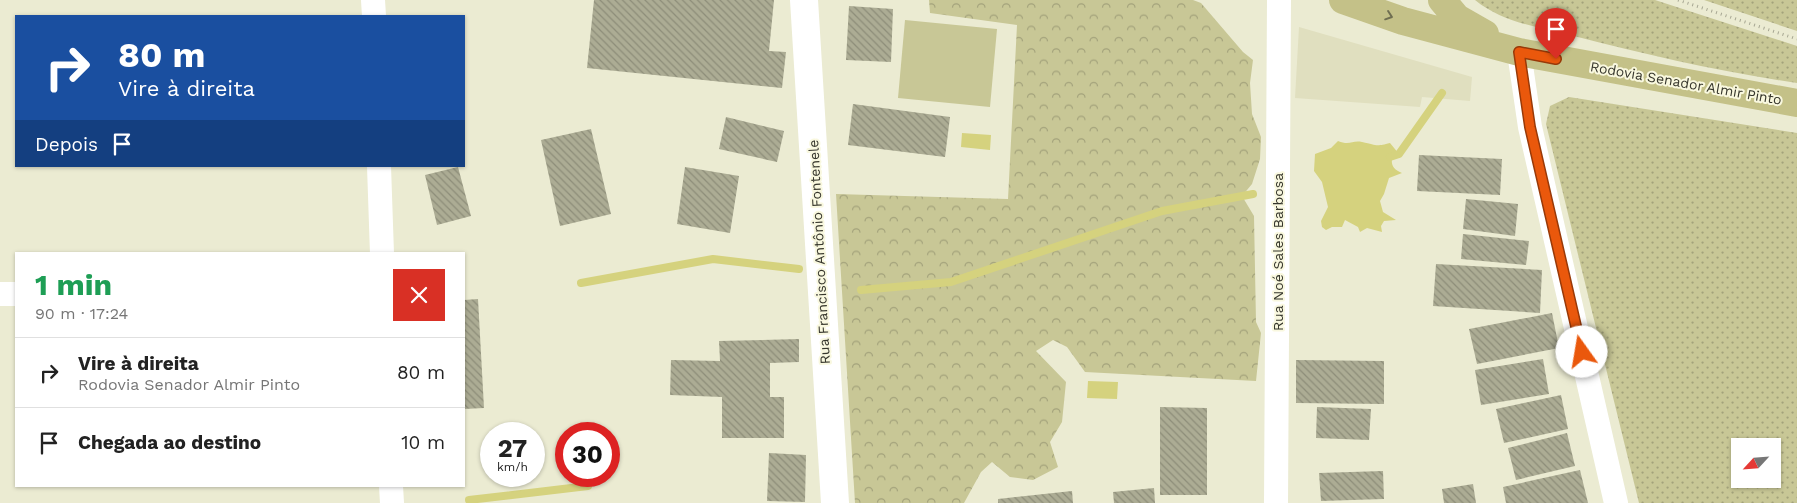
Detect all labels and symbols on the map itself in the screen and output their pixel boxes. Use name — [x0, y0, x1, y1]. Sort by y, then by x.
pin — [1535, 8, 1577, 59]
one-way arrow — [1384, 10, 1392, 20]
street label: Rodovia Senador Almir Pinto — [1589, 58, 1783, 108]
street label: Rua Francisco Antônio Fontenele — [805, 139, 833, 365]
street label: Rua Noé Sales Barbosa — [1270, 173, 1286, 331]
position arrow — [1555, 325, 1607, 377]
speed limit sign: 30 — [555, 422, 620, 487]
north arrow — [1731, 438, 1781, 488]

